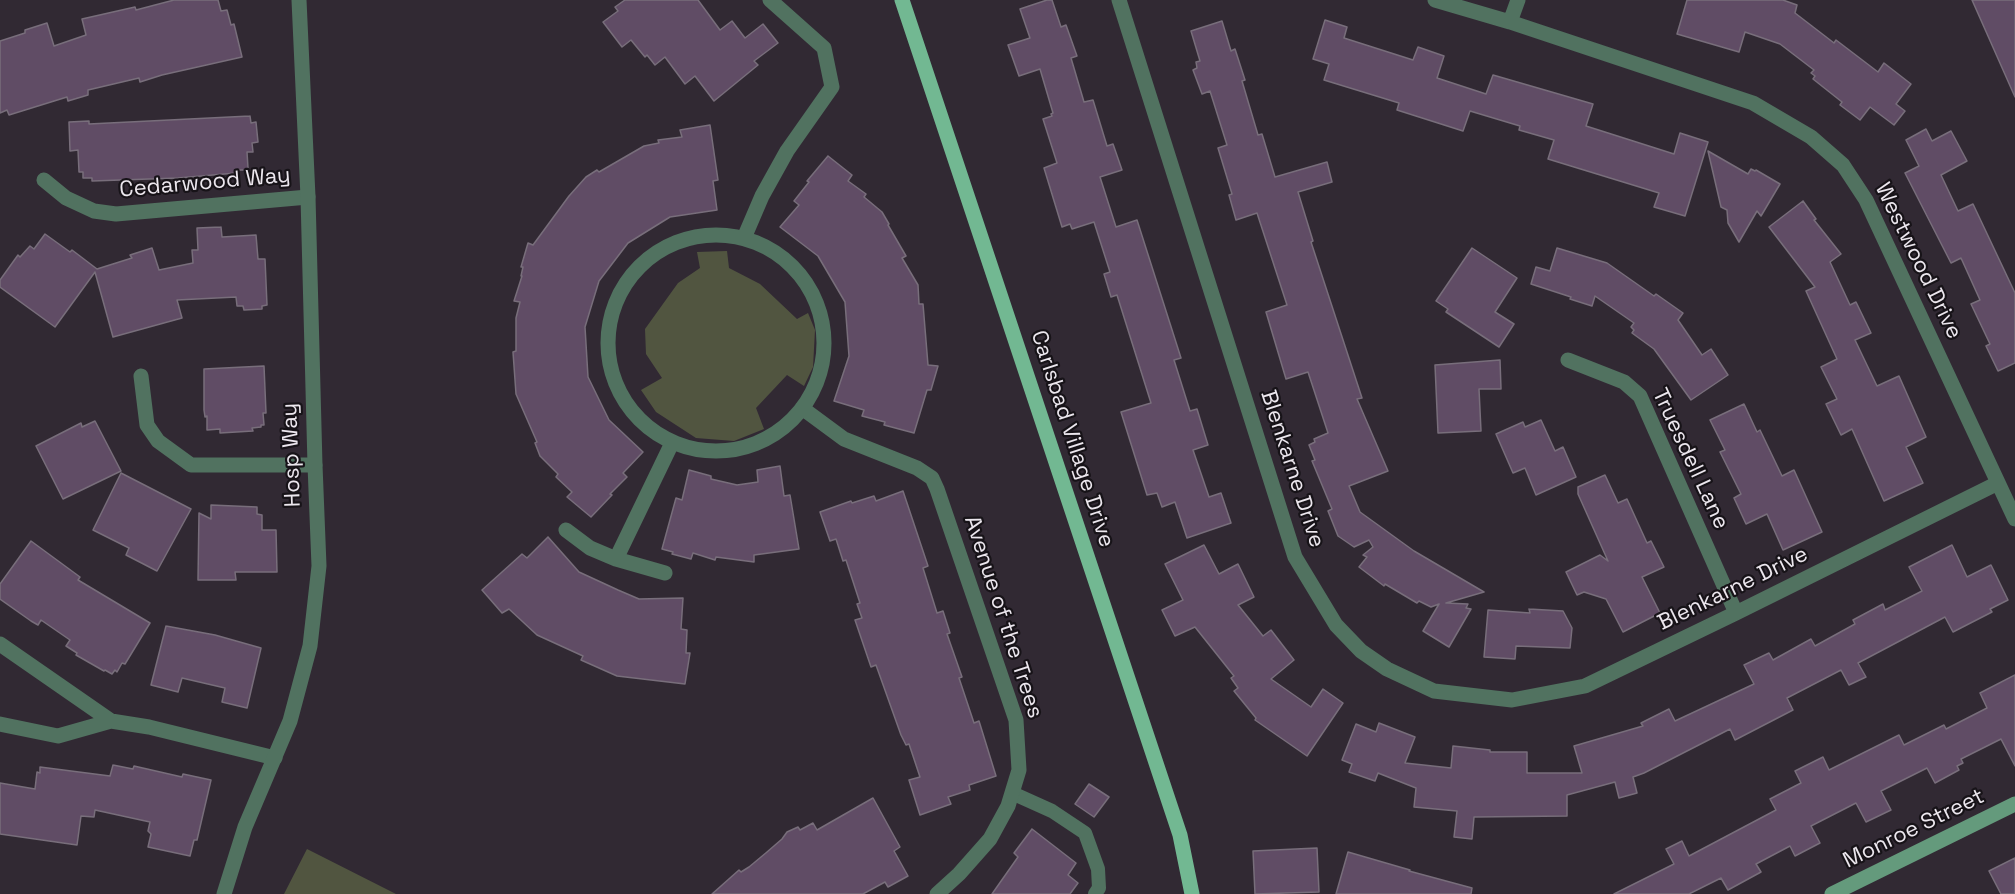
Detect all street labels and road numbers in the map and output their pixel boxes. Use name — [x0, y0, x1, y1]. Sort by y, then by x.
street label: Cedarwood Way — [118, 162, 292, 204]
street label: Westwood Drive — [1869, 179, 1967, 343]
street label: Carlsbad Village Drive — [1025, 327, 1119, 551]
street label: Truesdell Lane — [1646, 384, 1734, 534]
street label: Blenkarne Drive — [1254, 387, 1330, 551]
street label: Hosp Way — [277, 402, 307, 508]
street label: Avenue of the Trees — [958, 513, 1048, 721]
street label: Blenkarne Drive — [1654, 541, 1812, 637]
street label: Monroe Street — [1839, 783, 1989, 875]

